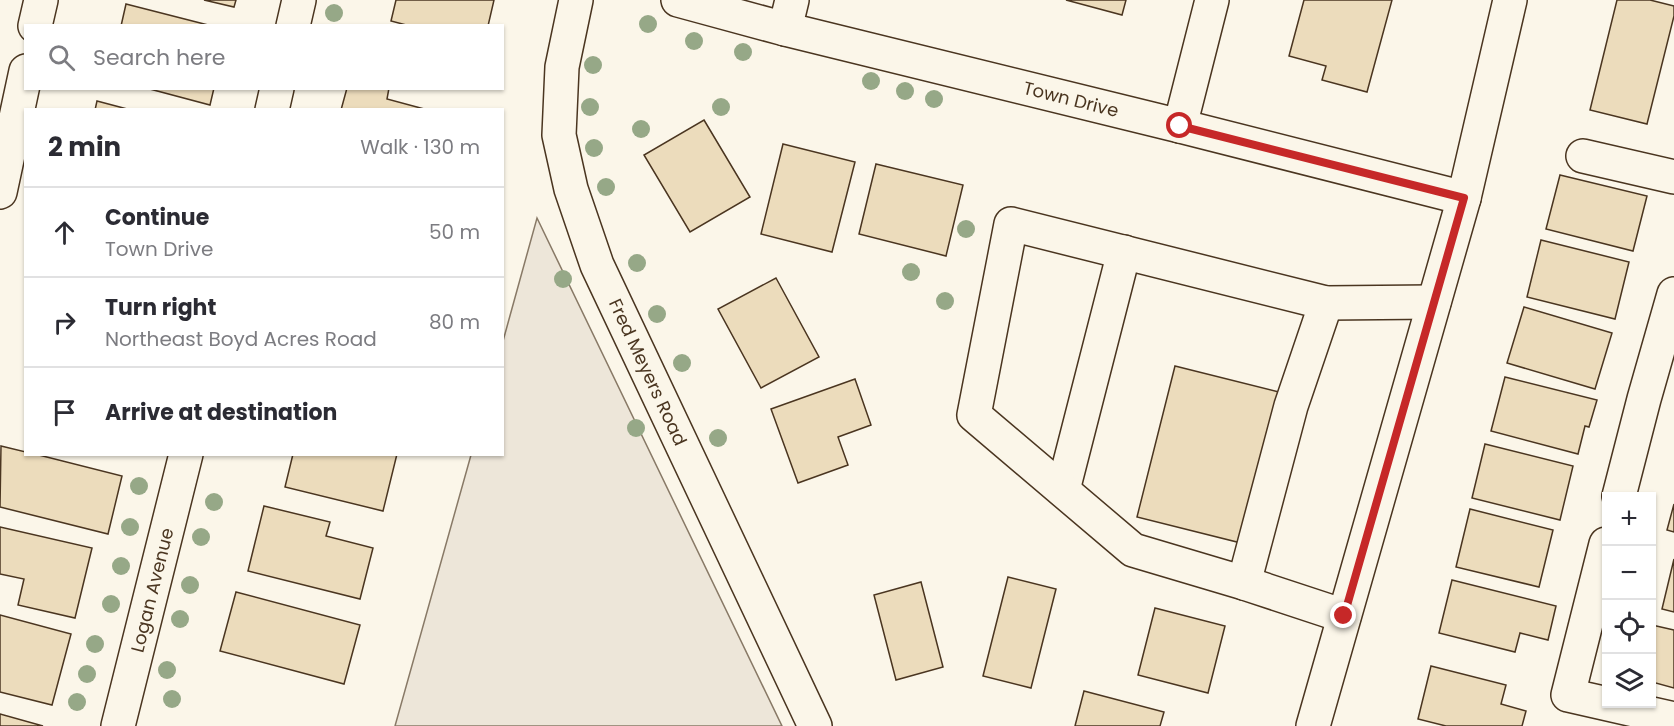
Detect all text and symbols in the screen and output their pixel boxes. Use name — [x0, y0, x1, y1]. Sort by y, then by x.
search box — [24, 24, 504, 90]
icon: search — [45, 41, 78, 74]
text: Search here — [93, 42, 226, 73]
street label: Town Drive — [1021, 75, 1121, 123]
route start — [1166, 112, 1192, 138]
text: 2 min — [48, 129, 121, 165]
text: Walk · 130 m — [360, 133, 480, 161]
text: Continue — [105, 202, 209, 233]
icon: ahead — [48, 216, 81, 249]
text: 50 m — [429, 218, 480, 246]
text: Town Drive — [105, 235, 213, 263]
text: Turn right — [105, 292, 216, 323]
street label: Fred Meyers Road — [603, 294, 693, 450]
icon: right — [48, 306, 81, 339]
text: 80 m — [429, 308, 480, 336]
text: Northeast Boyd Acres Road — [105, 325, 377, 353]
icon: arrive — [48, 396, 81, 429]
text: Arrive at destination — [105, 397, 337, 428]
map controls — [1602, 492, 1656, 708]
button: + — [1602, 492, 1656, 546]
street label: Logan Avenue — [124, 525, 180, 655]
button: − — [1602, 546, 1656, 600]
button: locate — [1602, 600, 1656, 654]
route end — [1330, 602, 1356, 628]
button: layers — [1602, 654, 1656, 708]

